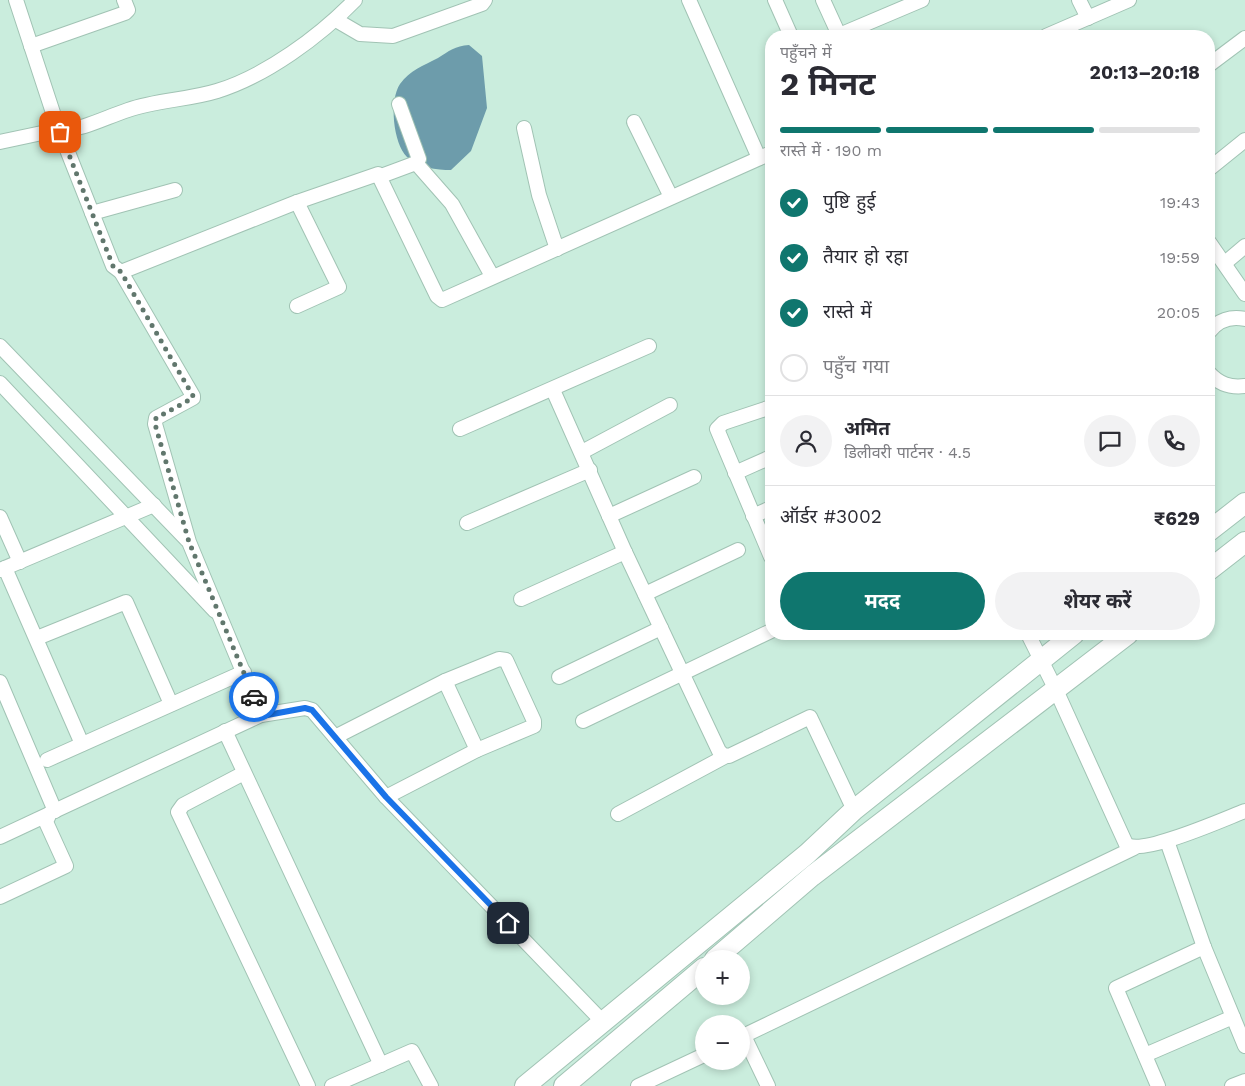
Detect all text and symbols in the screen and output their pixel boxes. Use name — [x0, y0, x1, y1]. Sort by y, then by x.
text: पहुँचने में — [780, 43, 832, 62]
text: 20:13–20:18 — [1090, 61, 1200, 84]
text: 2 मिनट — [780, 65, 875, 103]
pin — [39, 111, 81, 153]
icon: bag — [46, 118, 74, 146]
text: रास्ते में · 190 m — [780, 141, 882, 160]
icon: check — [780, 189, 808, 217]
text: पुष्टि हुई — [823, 190, 876, 213]
text: 19:43 — [1160, 193, 1200, 212]
icon: check — [780, 244, 808, 272]
text: तैयार हो रहा — [823, 245, 908, 268]
text: 19:59 — [1160, 248, 1200, 267]
icon: check — [780, 299, 808, 327]
text: रास्ते में — [823, 300, 872, 323]
text: 20:05 — [1157, 303, 1200, 322]
text: पहुँच गया — [823, 355, 889, 378]
button: person — [780, 415, 832, 467]
button: chat — [1084, 415, 1136, 467]
button: phone — [1148, 415, 1200, 467]
text: अमित — [844, 417, 890, 440]
text: डिलीवरी पार्टनर · 4.5 — [844, 443, 971, 462]
text: ऑर्डर #3002 — [780, 505, 882, 528]
text: ₹629 — [1154, 507, 1200, 530]
button: मदद — [780, 572, 985, 630]
button: शेयर करें — [995, 572, 1200, 630]
courier — [229, 672, 279, 722]
icon: car — [240, 683, 268, 711]
pin — [487, 902, 529, 944]
icon: home — [494, 909, 522, 937]
map controls — [695, 950, 750, 1070]
button: + — [695, 950, 750, 1005]
button: − — [695, 1015, 750, 1070]

